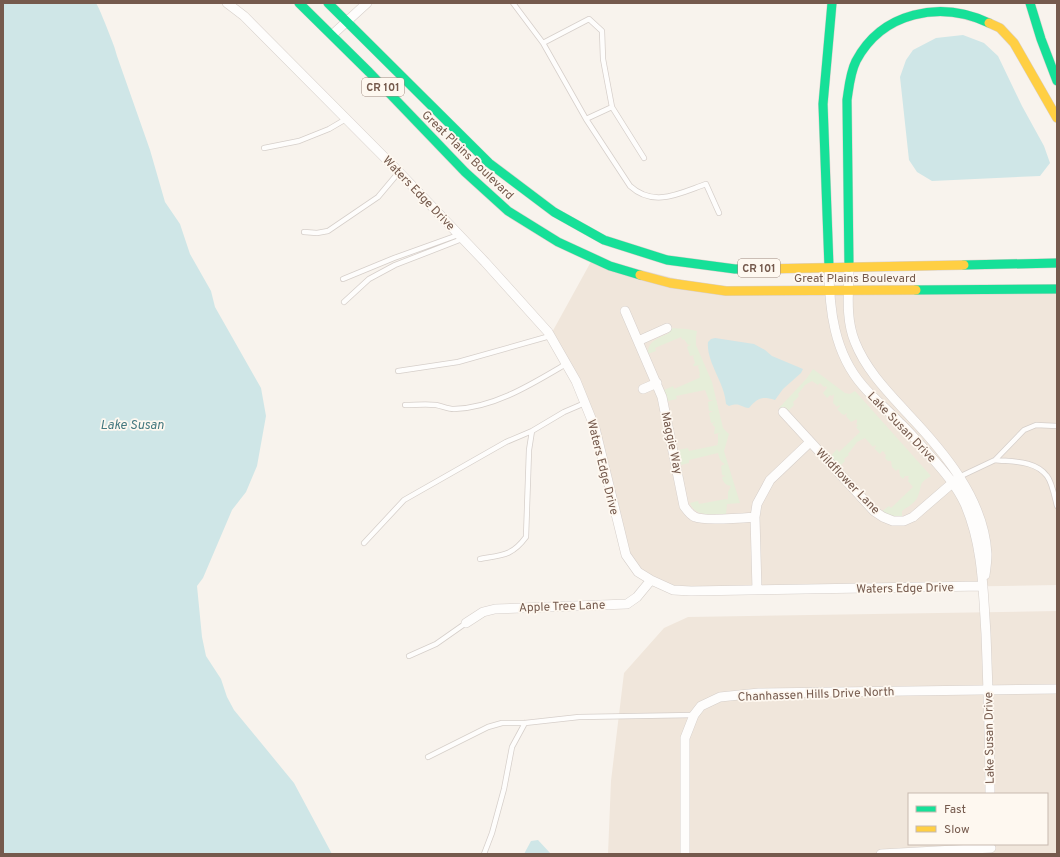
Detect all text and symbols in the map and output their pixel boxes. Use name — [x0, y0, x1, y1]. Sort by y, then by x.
road number: CR 101 — [362, 78, 404, 96]
street label: Great Plains Boulevard — [418, 108, 517, 204]
street label: Waters Edge Drive — [379, 153, 458, 234]
road number: CR 101 — [738, 259, 780, 277]
street label: Great Plains Boulevard — [794, 271, 916, 287]
street label: Lake Susan Drive — [863, 389, 939, 466]
street label: Maggie Way — [657, 410, 685, 476]
water label: Lake Susan — [100, 418, 164, 434]
street label: Waters Edge Drive — [582, 418, 622, 517]
street label: Wildflower Lane — [812, 445, 883, 518]
street label: Waters Edge Drive — [856, 580, 954, 598]
street label: Apple Tree Lane — [519, 597, 605, 617]
street label: Chanhassen Hills Drive North — [737, 684, 895, 706]
street label: Lake Susan Drive — [981, 692, 999, 784]
legend — [908, 793, 1048, 845]
text: Fast — [944, 802, 966, 818]
text: Slow — [944, 822, 970, 838]

